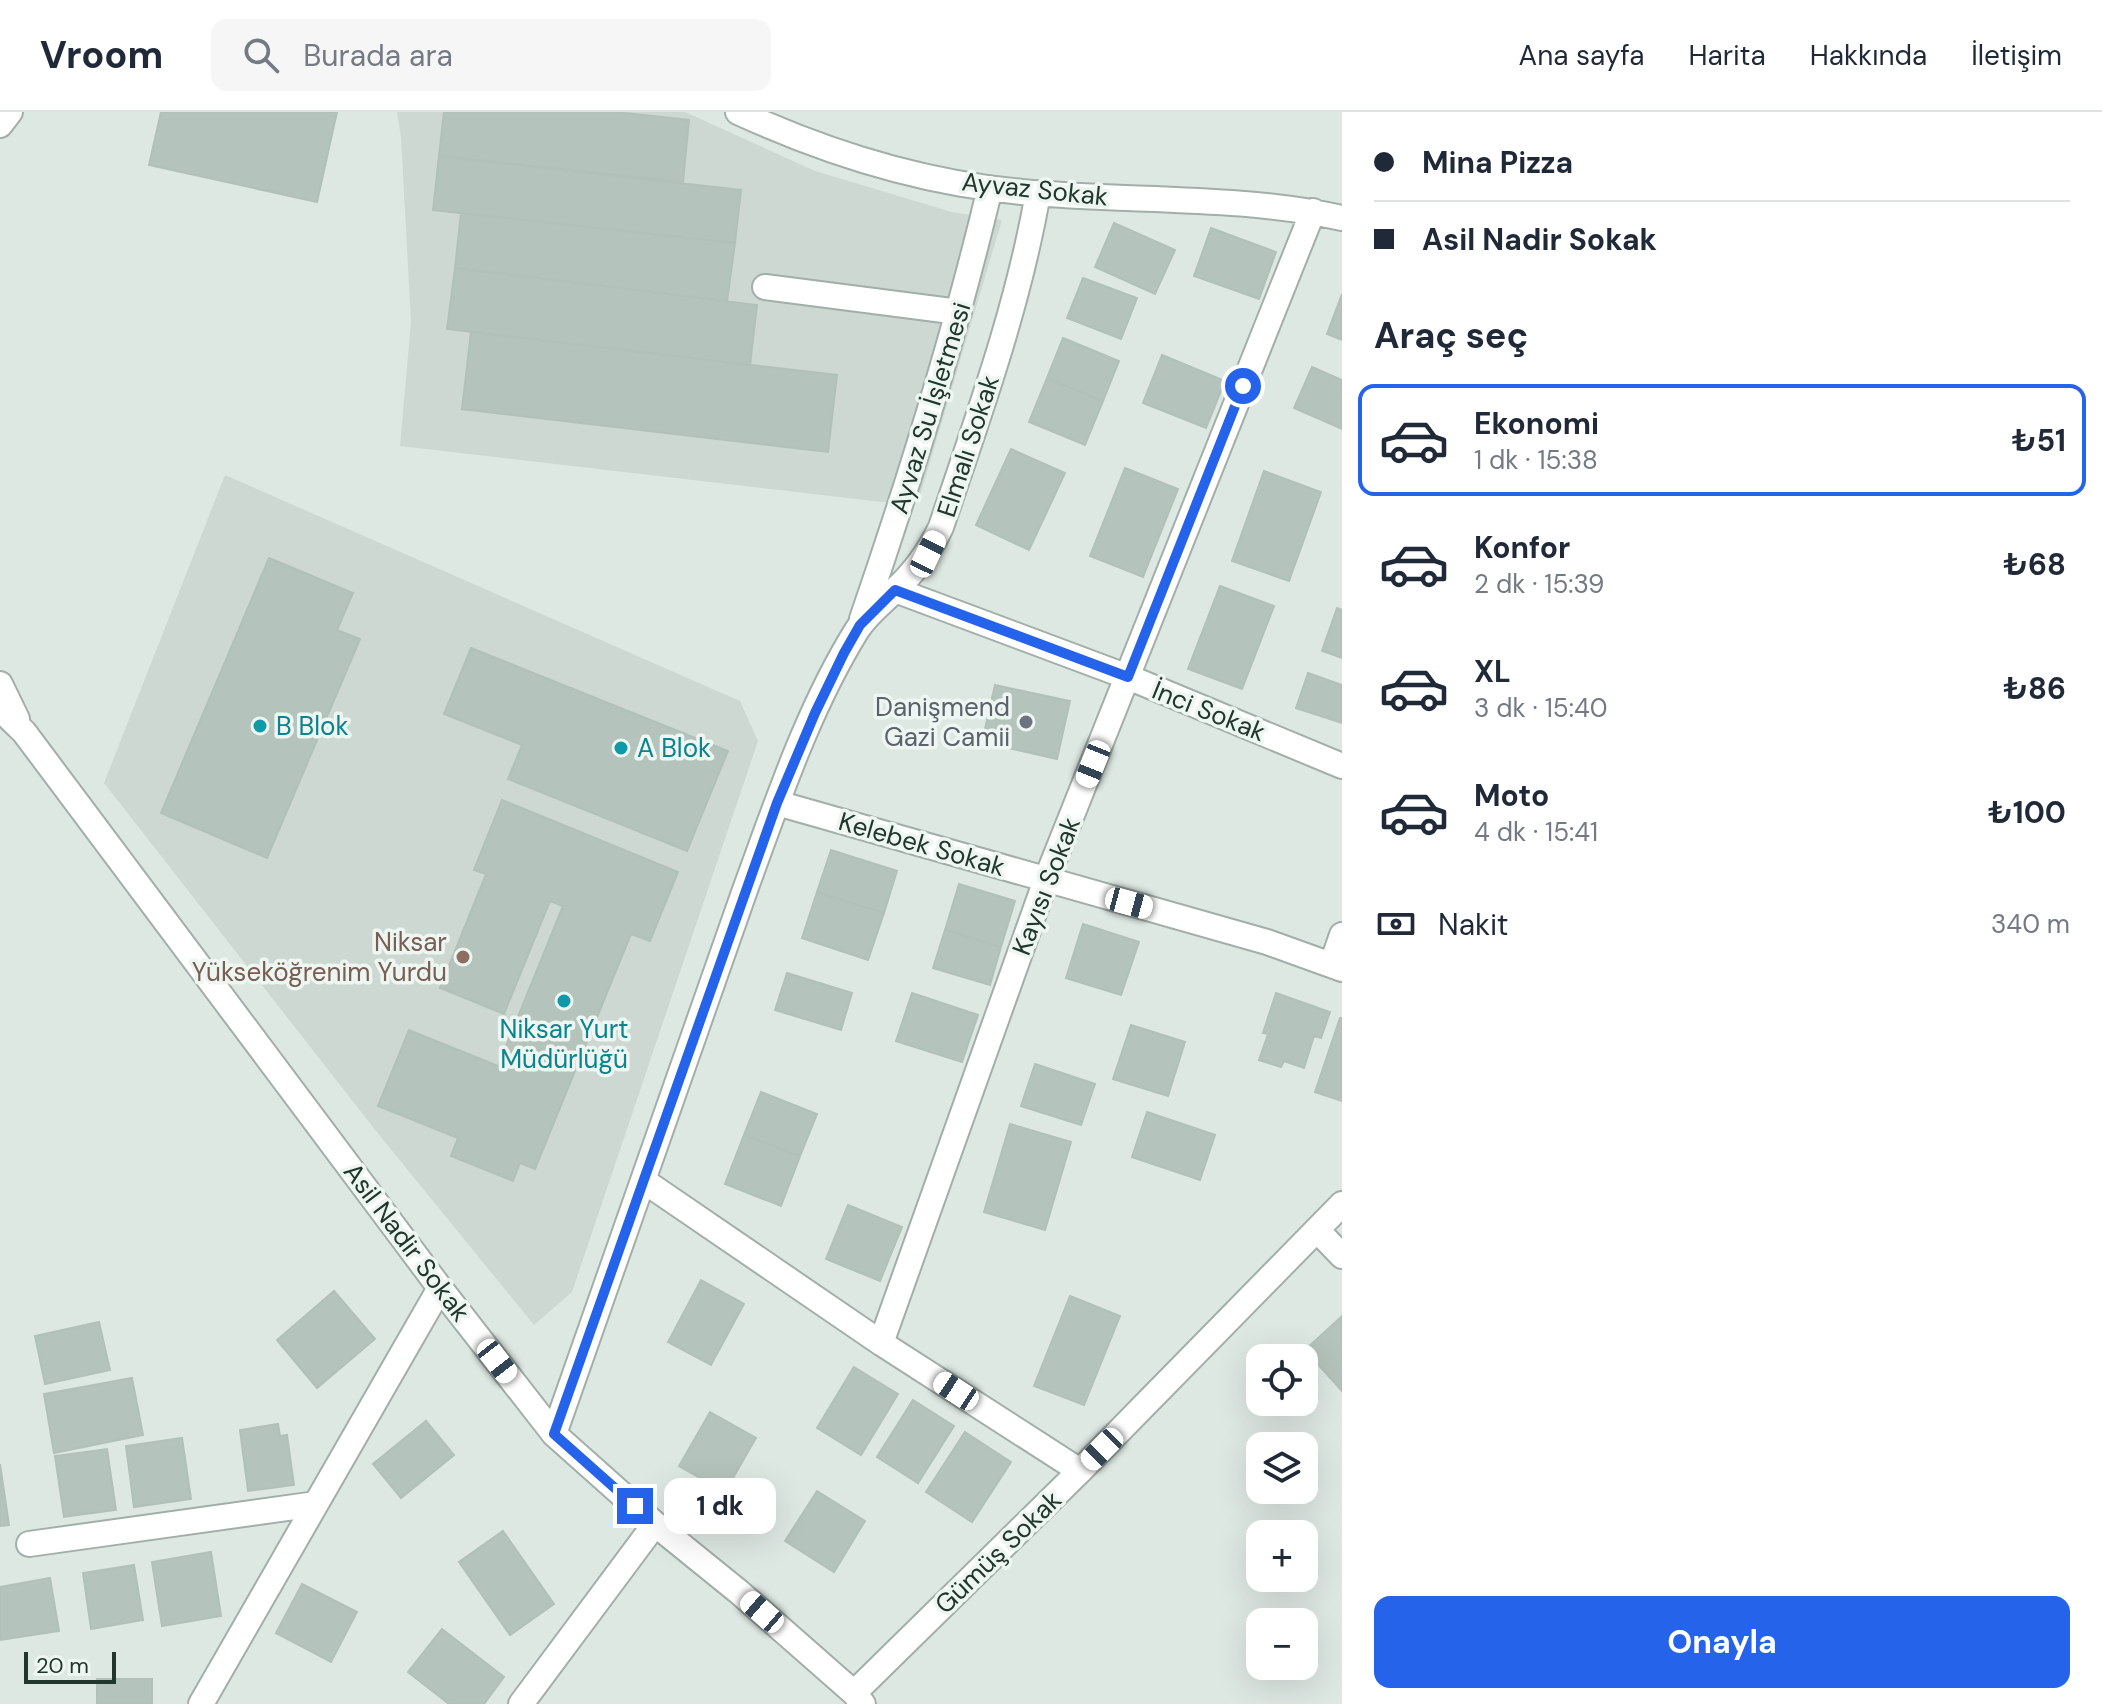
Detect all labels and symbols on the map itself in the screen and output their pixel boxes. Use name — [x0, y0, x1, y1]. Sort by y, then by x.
street label: Ayvaz Sokak — [960, 164, 1110, 214]
street label: Ayvaz Su İşletmesi — [882, 298, 978, 518]
route start — [1225, 368, 1261, 404]
street label: Elmalı Sokak — [929, 371, 1007, 521]
car — [907, 527, 949, 581]
street label: İnci Sokak — [1147, 673, 1271, 749]
place label: Danişmend Gazi Camii — [875, 690, 1010, 754]
place label: B Blok — [276, 709, 349, 743]
marker: Danişmend Gazi Camii — [1017, 713, 1035, 731]
marker: B Blok — [251, 717, 269, 735]
place label: A Blok — [637, 731, 711, 765]
car — [1073, 737, 1113, 791]
marker: A Blok — [612, 739, 630, 757]
street label: Kelebek Sokak — [835, 804, 1009, 884]
street label: Kayısı Sokak — [1004, 812, 1088, 960]
car — [1103, 885, 1155, 921]
place label: Niksar Yükseköğrenim Yurdu — [192, 925, 447, 989]
marker: Niksar Yükseköğrenim Yurdu — [454, 948, 472, 966]
marker: Niksar Yurt Müdürlüğü — [555, 992, 573, 1010]
place label: Niksar Yurt Müdürlüğü — [500, 1012, 628, 1076]
street label: Asil Nadir Sokak — [336, 1156, 478, 1328]
car — [473, 1335, 521, 1387]
car — [929, 1368, 983, 1414]
car — [1077, 1424, 1127, 1474]
callout: 1 dk — [663, 1478, 775, 1534]
street label: Gümüş Sokak — [927, 1483, 1069, 1621]
route end — [617, 1488, 653, 1524]
car — [736, 1587, 788, 1637]
scale bar — [24, 1648, 116, 1684]

